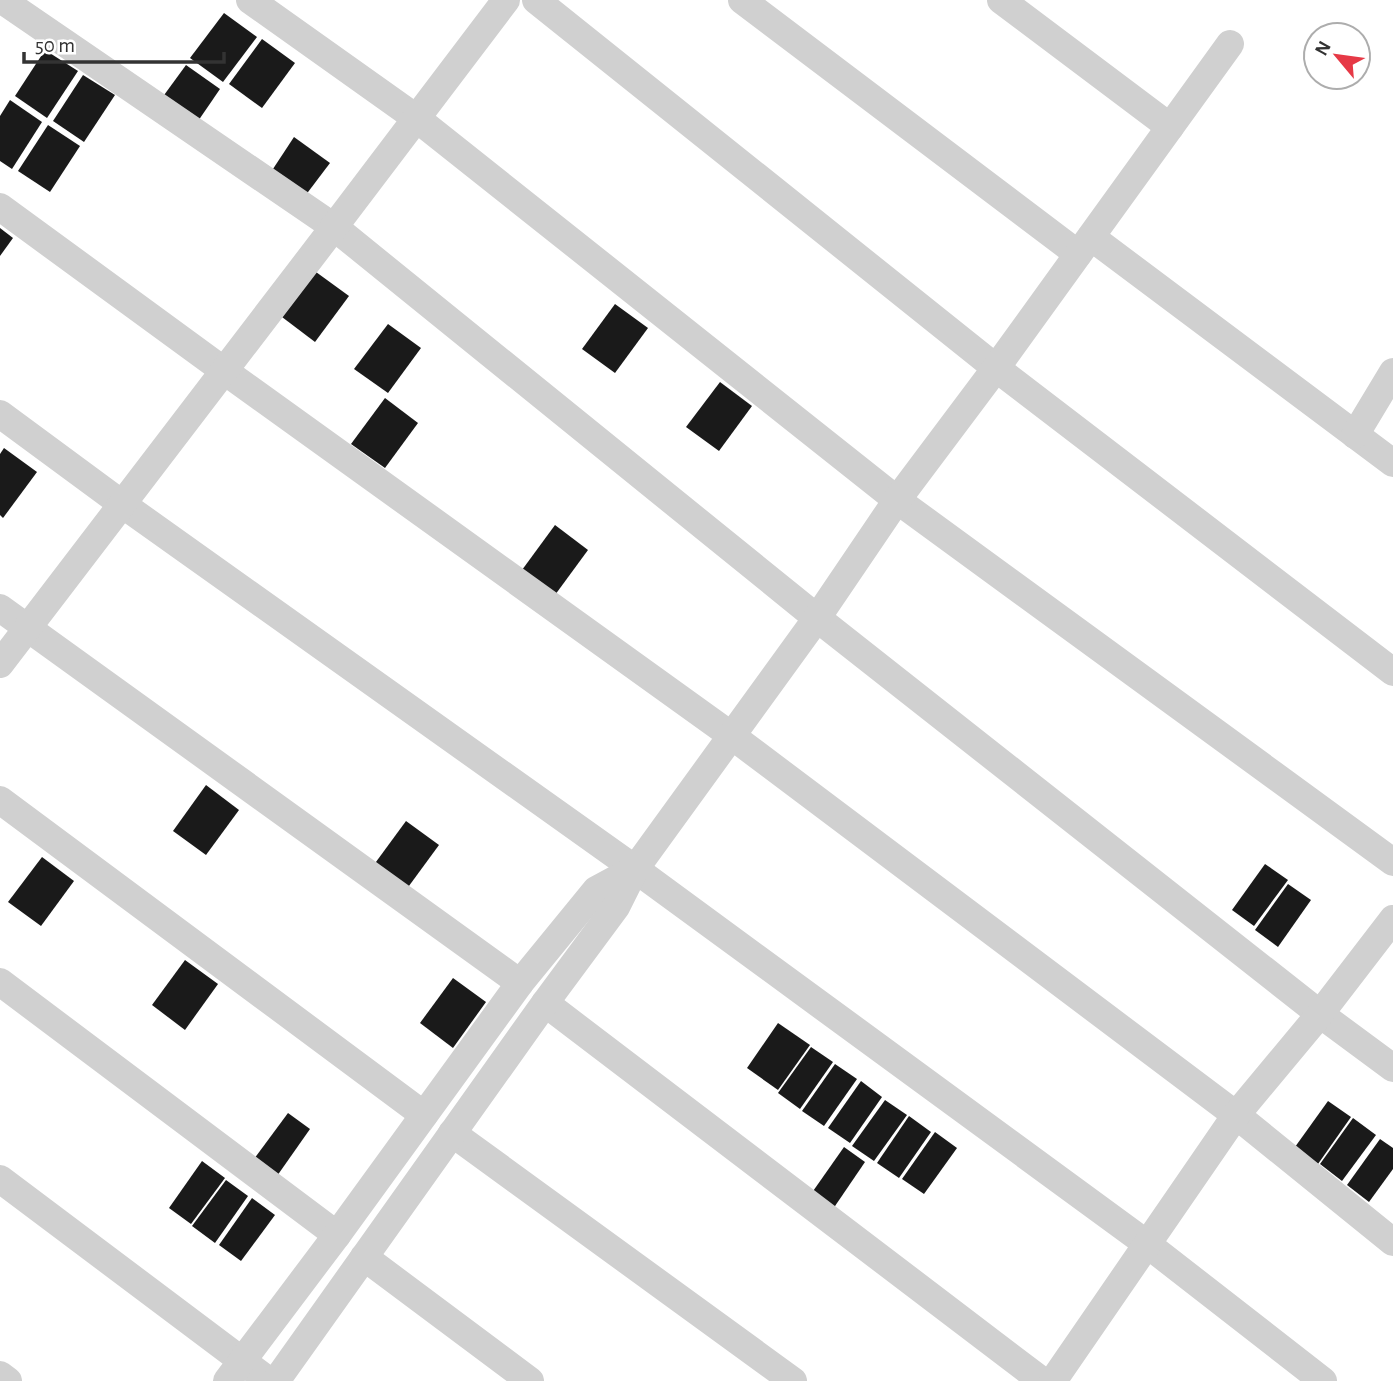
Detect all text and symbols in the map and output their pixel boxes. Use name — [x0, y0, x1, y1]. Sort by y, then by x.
scale bar — [24, 21, 224, 65]
north arrow — [1302, 21, 1372, 91]
text: 50 m — [35, 35, 75, 56]
text: N — [1312, 38, 1335, 59]

